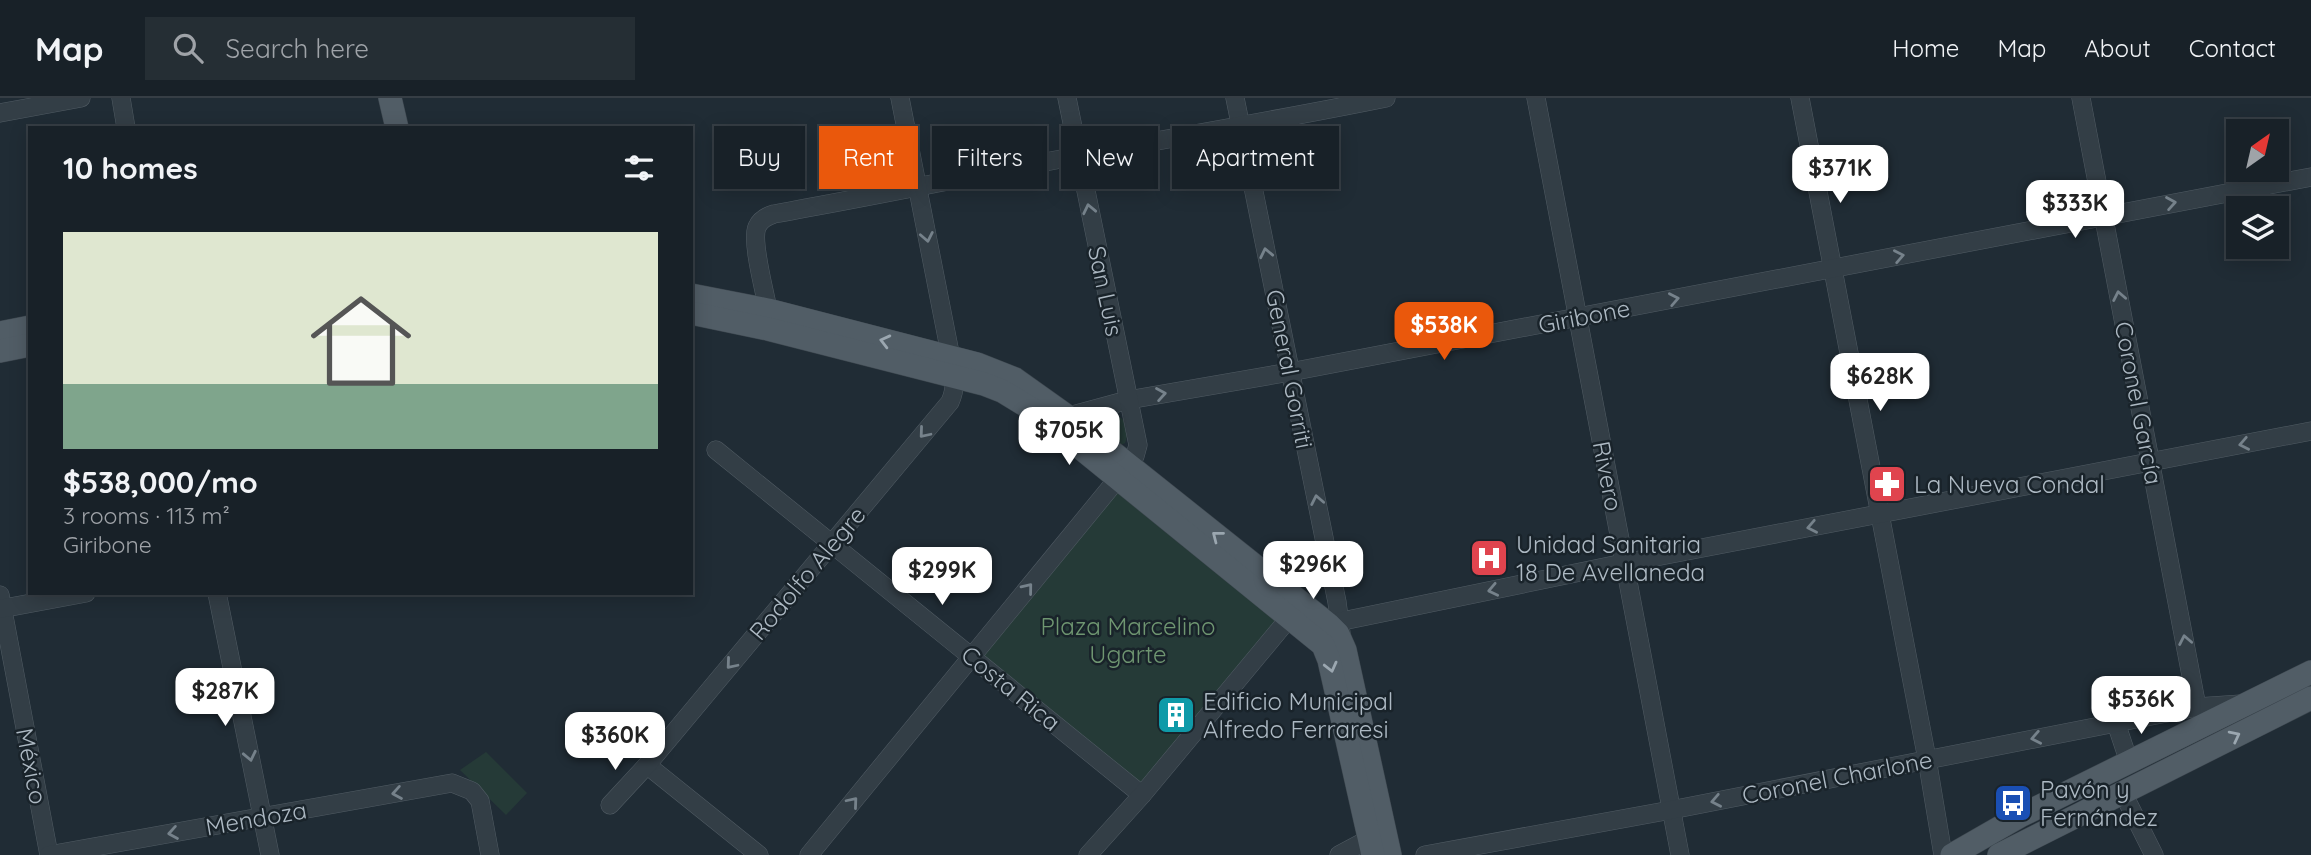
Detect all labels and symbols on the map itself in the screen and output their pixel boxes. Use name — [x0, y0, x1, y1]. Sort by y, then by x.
north arrow — [2226, 119, 2289, 182]
pin: $371K — [1791, 146, 1889, 205]
pin: $333K — [2026, 180, 2124, 240]
one-way arrow — [2165, 196, 2177, 211]
one-way arrow — [1082, 203, 1097, 215]
one-way arrow — [919, 231, 934, 243]
street label: San Luis — [1082, 243, 1130, 339]
one-way arrow — [1260, 247, 1275, 259]
one-way arrow — [1893, 249, 1905, 264]
street label: General Gorriti — [1260, 287, 1320, 451]
one-way arrow — [2112, 290, 2127, 302]
street label: Giribone — [1536, 292, 1632, 340]
one-way arrow — [1668, 292, 1680, 307]
pin: $538K — [1395, 302, 1493, 362]
street label: Coronel García — [2109, 319, 2169, 487]
one-way arrow — [879, 334, 891, 349]
pin: $628K — [1831, 354, 1929, 413]
one-way arrow — [1155, 387, 1167, 402]
pin: $705K — [1020, 408, 1118, 467]
one-way arrow — [920, 425, 932, 438]
one-way arrow — [2238, 436, 2250, 451]
street label: Rivero — [1587, 439, 1629, 513]
pharmacy icon: La Nueva Condal — [1866, 463, 1908, 505]
place label: La Nueva Condal — [1914, 469, 2105, 499]
one-way arrow — [1310, 494, 1325, 506]
street label: Rodolfo Alegre — [742, 500, 872, 646]
one-way arrow — [1806, 518, 1818, 533]
place label: Unidad Sanitaria 18 De Avellaneda — [1516, 529, 1705, 587]
one-way arrow — [1212, 531, 1225, 544]
hospital icon: Unidad Sanitaria 18 De Avellaneda — [1468, 537, 1510, 579]
pin: $296K — [1264, 542, 1362, 601]
pin: $299K — [893, 547, 991, 607]
one-way arrow — [1487, 581, 1499, 596]
one-way arrow — [1019, 584, 1032, 596]
park label: Plaza Marcelino Ugarte — [1040, 611, 1216, 669]
one-way arrow — [2178, 634, 2193, 646]
street label: Costa Rica — [955, 639, 1067, 737]
one-way arrow — [727, 656, 739, 669]
one-way arrow — [1323, 661, 1337, 673]
pin: $287K — [176, 668, 274, 728]
pin: $536K — [2092, 676, 2190, 736]
place label: Edificio Municipal Alfredo Ferraresi — [1203, 686, 1393, 744]
building icon: Edificio Municipal Alfredo Ferraresi — [1155, 694, 1197, 736]
pin: $360K — [566, 712, 664, 772]
street label: México — [10, 725, 54, 807]
one-way arrow — [2030, 730, 2042, 745]
one-way arrow — [2228, 731, 2240, 745]
street label: Coronel Charlone — [1739, 744, 1935, 810]
one-way arrow — [242, 750, 257, 762]
place label: Pavón y Fernández — [2040, 774, 2158, 832]
bus stop icon: Pavón y Fernández — [1992, 782, 2034, 824]
one-way arrow — [391, 785, 403, 800]
one-way arrow — [1710, 792, 1722, 807]
street label: Mendoza — [203, 794, 309, 842]
one-way arrow — [844, 798, 857, 810]
one-way arrow — [167, 825, 179, 840]

